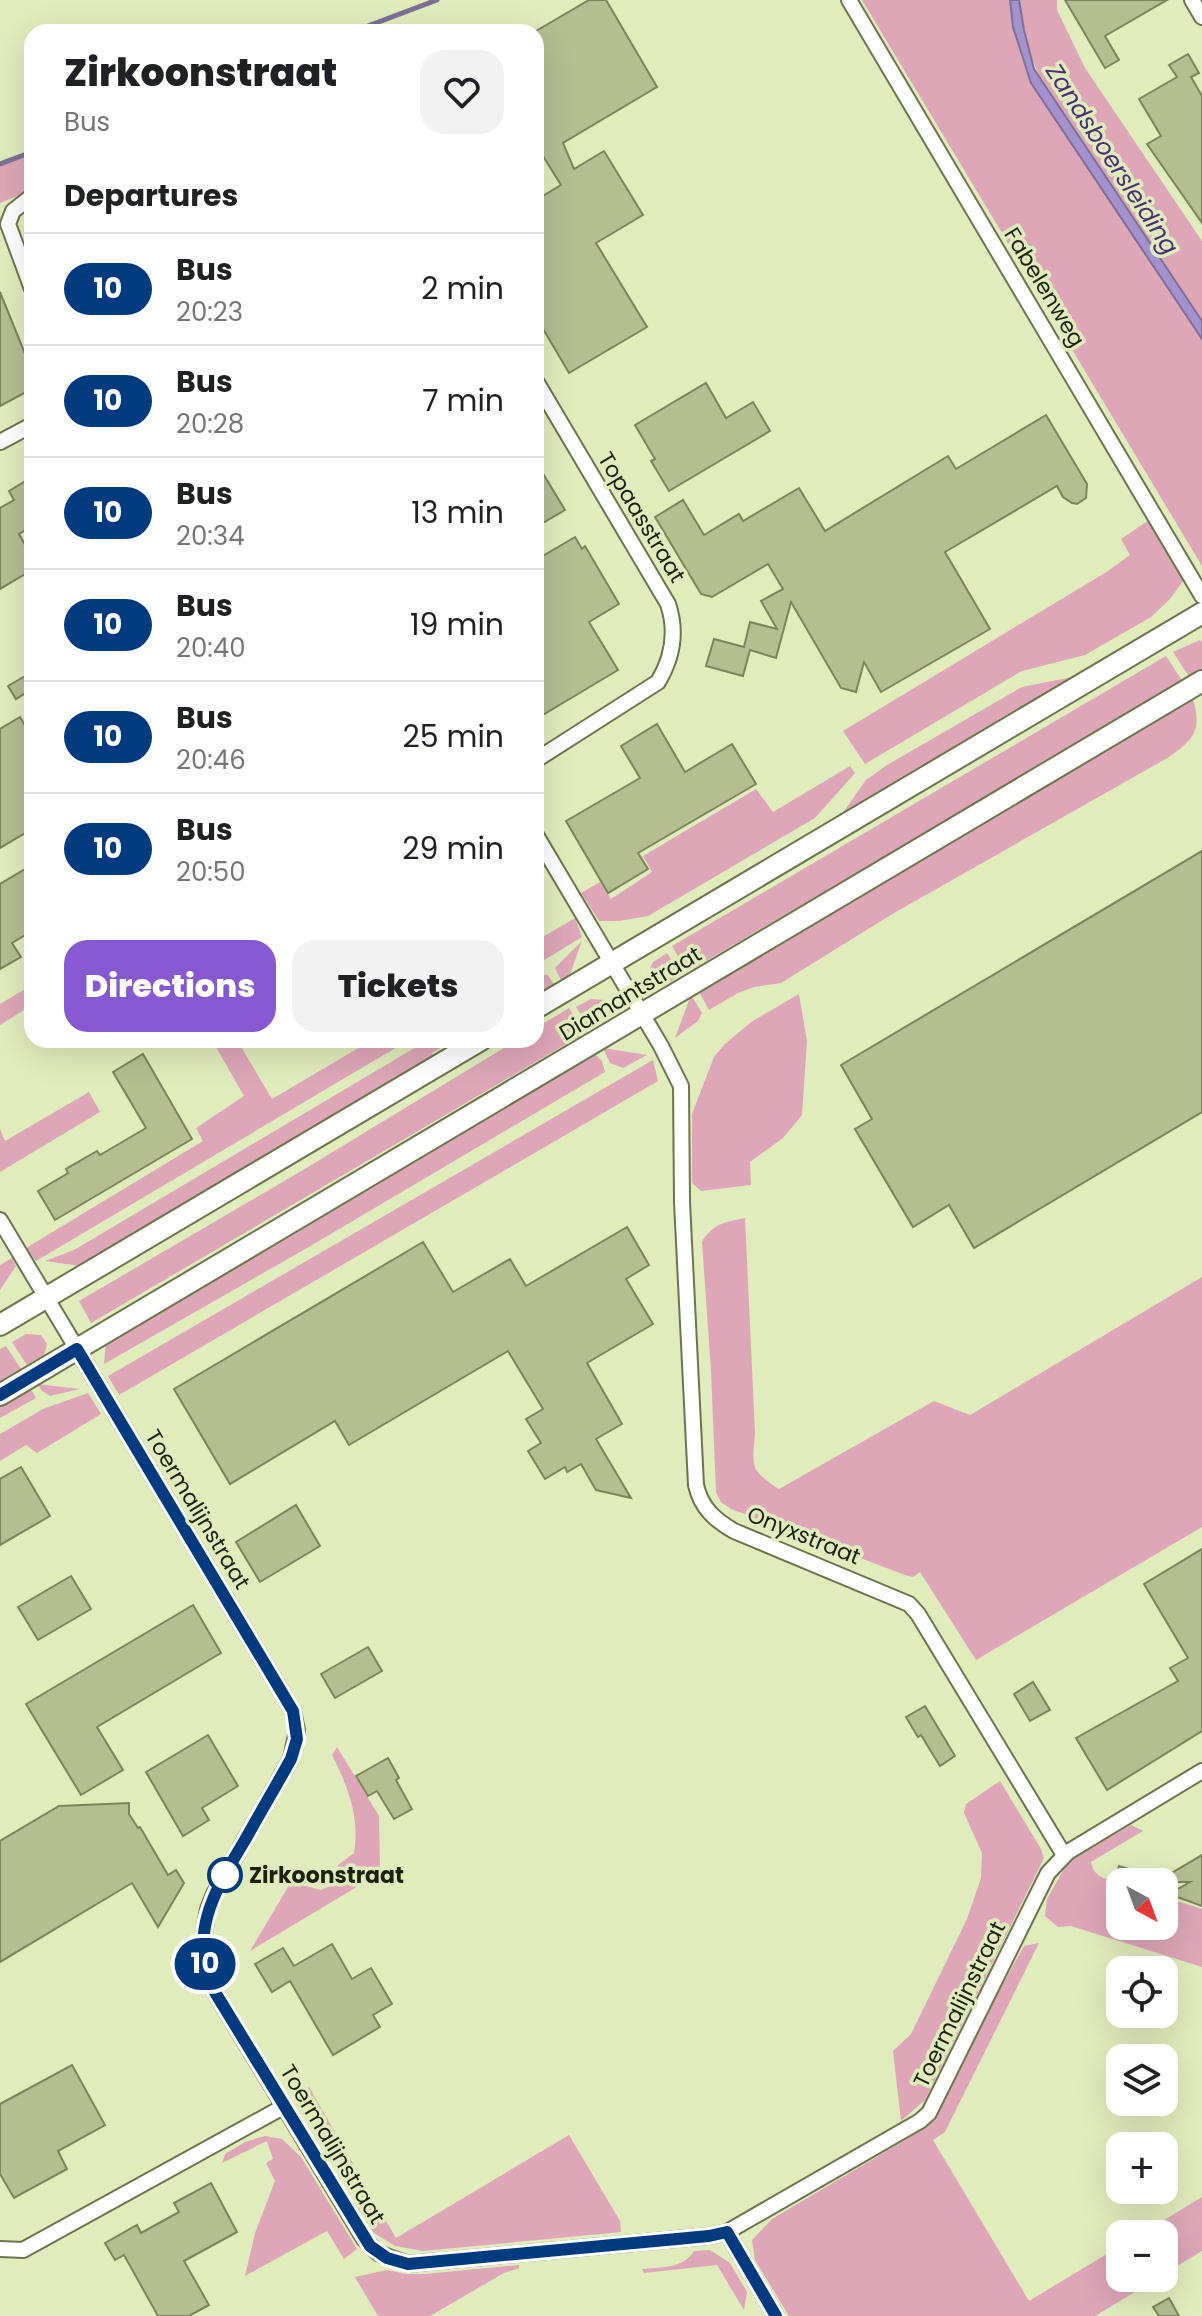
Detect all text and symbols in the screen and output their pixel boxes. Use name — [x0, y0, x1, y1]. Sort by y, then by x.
text: Zirkoonstraat — [64, 46, 337, 99]
button: heart — [420, 50, 504, 134]
water label: Zandsboersleiding — [1038, 56, 1187, 261]
text: Bus — [64, 104, 110, 140]
text: Departures — [64, 174, 238, 217]
street label: Fabelenweg — [997, 222, 1092, 353]
text: Bus — [176, 248, 233, 291]
text: 2 min — [421, 267, 504, 310]
text: 10 — [94, 269, 122, 308]
text: 20:23 — [176, 294, 243, 330]
text: Bus — [176, 360, 233, 403]
text: 7 min — [422, 379, 504, 422]
text: 10 — [94, 381, 122, 420]
text: 20:28 — [176, 406, 244, 442]
street label: Topaasstraat — [590, 446, 693, 588]
text: Bus — [176, 472, 233, 515]
text: 13 min — [411, 491, 504, 534]
text: 10 — [94, 493, 122, 532]
text: 20:34 — [176, 518, 244, 554]
text: Bus — [176, 584, 233, 627]
text: 19 min — [410, 603, 504, 646]
text: 10 — [94, 605, 122, 644]
text: 20:40 — [176, 630, 246, 666]
text: Bus — [176, 696, 233, 739]
text: 25 min — [402, 715, 504, 758]
text: 10 — [94, 717, 122, 756]
text: 20:46 — [176, 742, 246, 778]
text: Bus — [176, 808, 233, 851]
text: 29 min — [402, 827, 504, 870]
text: 10 — [94, 829, 122, 868]
text: 20:50 — [176, 854, 245, 890]
street label: Diamantstraat — [553, 939, 707, 1048]
button: Directions — [64, 940, 276, 1032]
button: Tickets — [292, 940, 504, 1032]
street label: Toermalijnstraat — [138, 1424, 258, 1595]
street label: Onyxstraat — [742, 1499, 865, 1572]
marker: Zirkoonstraat — [208, 1858, 242, 1892]
place label: Zirkoonstraat — [249, 1860, 404, 1891]
north arrow — [1106, 1868, 1178, 1940]
map controls — [1106, 1868, 1178, 2292]
street label: Toermalijnstraat — [906, 1916, 1013, 2092]
line badge: 10 — [169, 1938, 241, 1990]
text: 10 — [191, 1944, 219, 1983]
button: locate — [1106, 1956, 1178, 2028]
button: layers — [1106, 2044, 1178, 2116]
street label: Toermalijnstraat — [273, 2059, 393, 2230]
button: + — [1106, 2132, 1178, 2204]
button: − — [1106, 2220, 1178, 2292]

